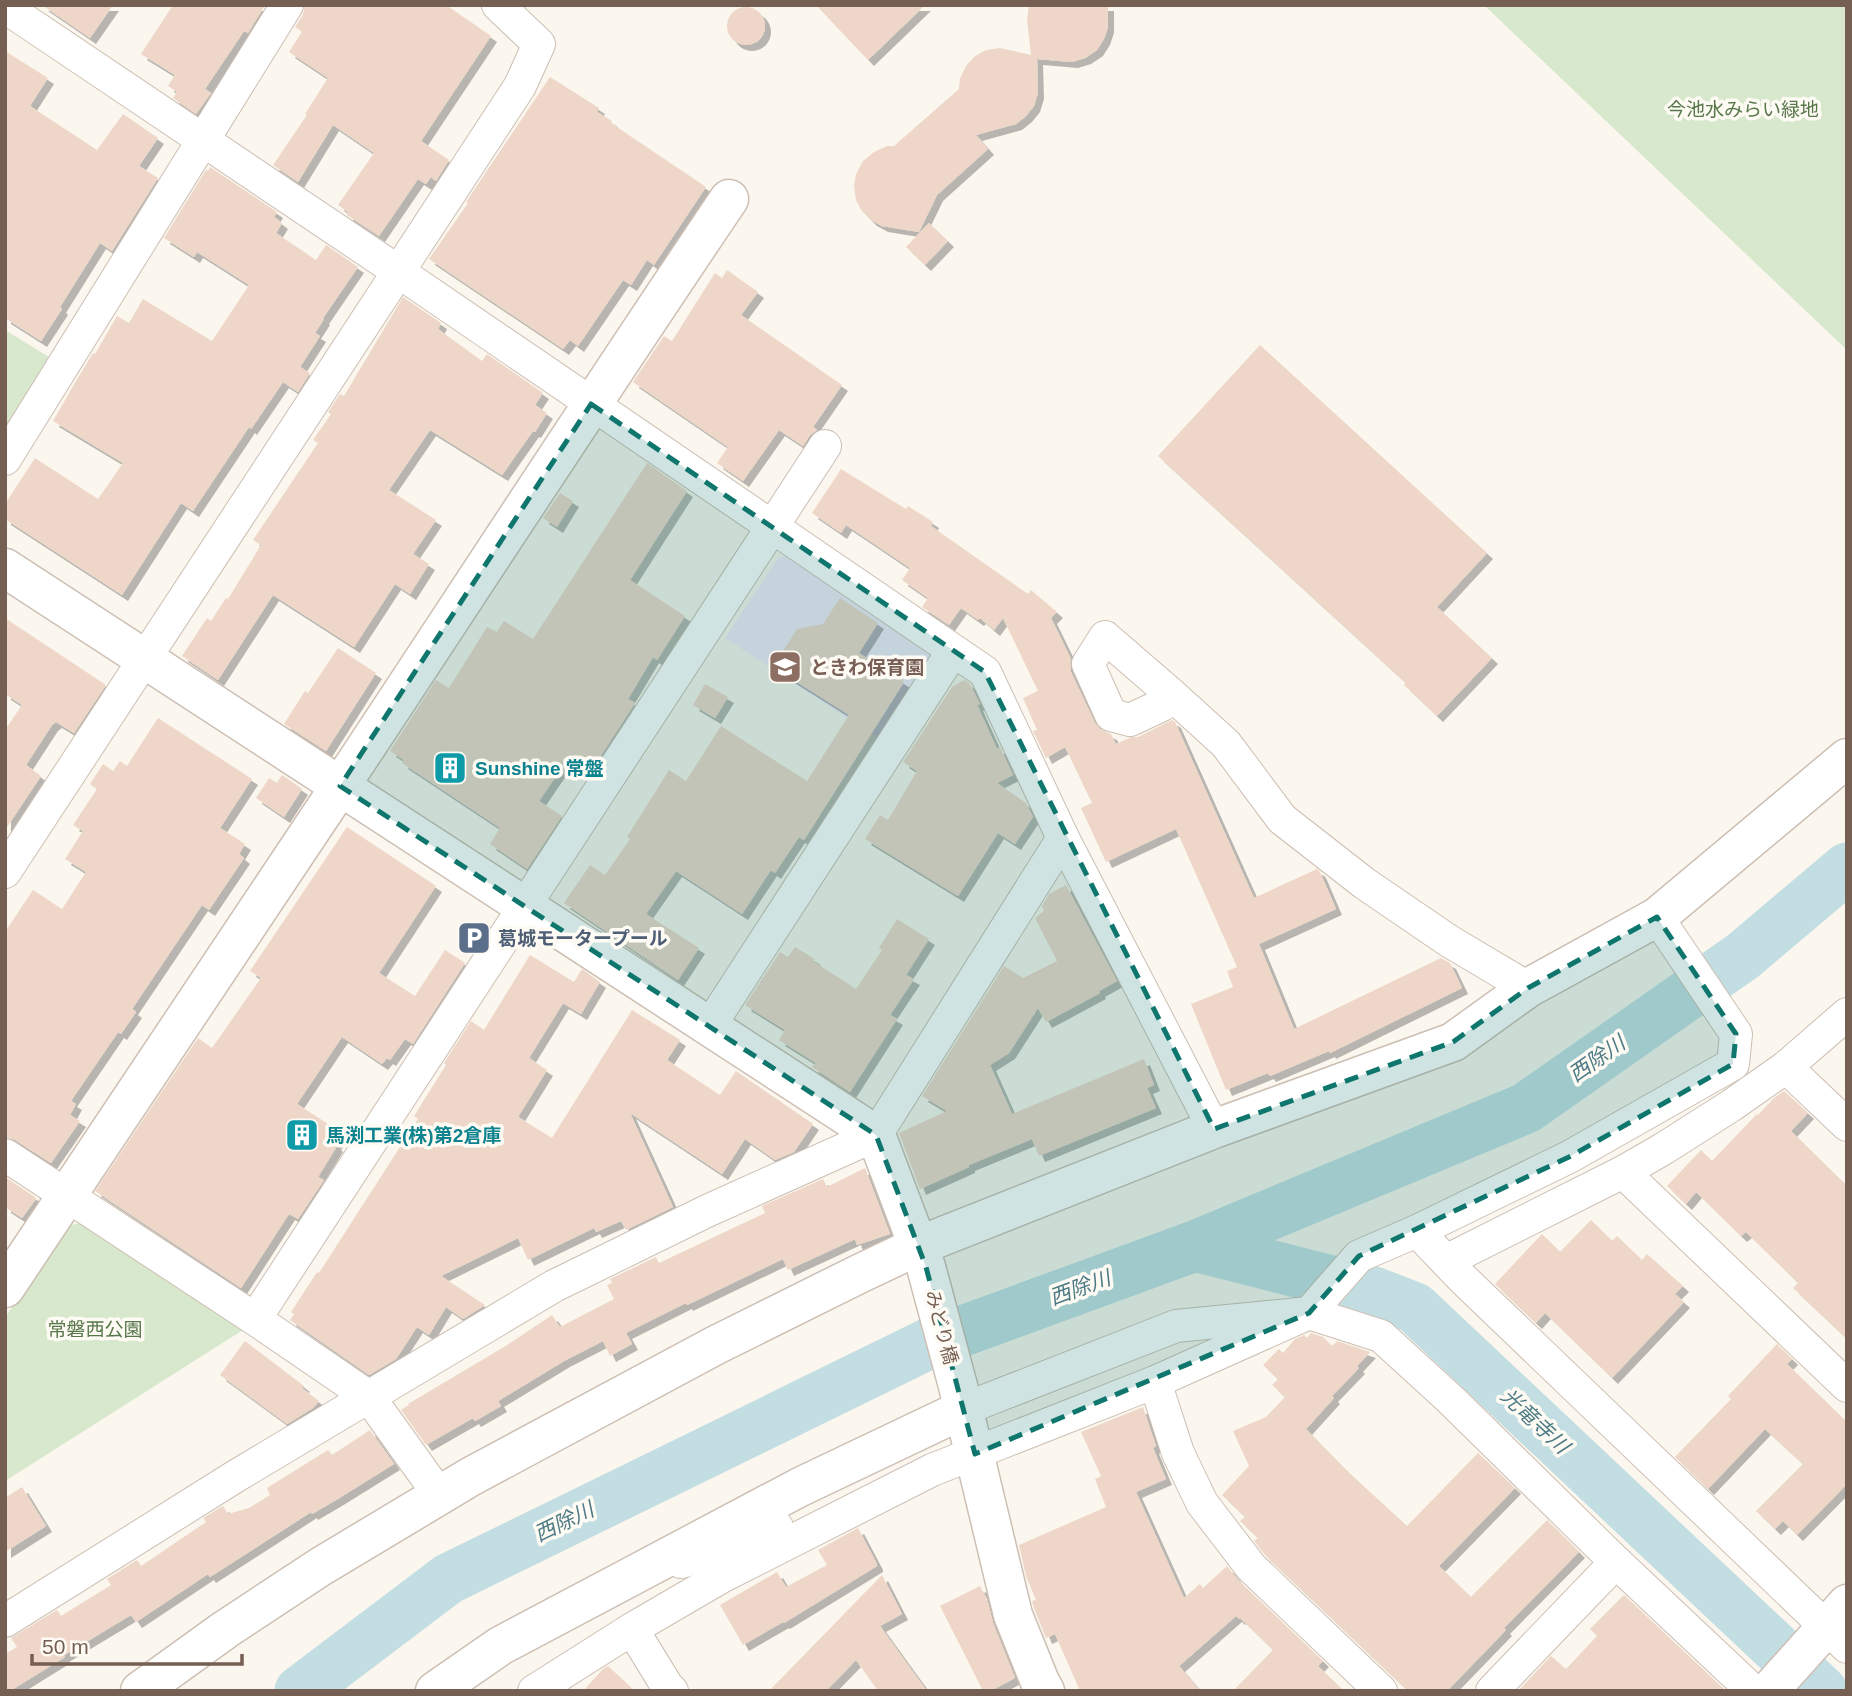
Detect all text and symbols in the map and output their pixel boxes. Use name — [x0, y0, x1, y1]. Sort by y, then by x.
park label: 今池水みらい緑地 — [1667, 99, 1819, 120]
school or university icon: ときわ保育園 — [766, 648, 804, 686]
place label: ときわ保育園 — [810, 657, 924, 678]
building icon: Sunshine 常盤 — [431, 749, 469, 787]
place label: Sunshine 常盤 — [475, 758, 604, 779]
parking icon: 葛城モータープール — [455, 919, 493, 957]
place label: 葛城モータープール — [498, 928, 668, 949]
water label: 西除川 — [1564, 1030, 1631, 1086]
building icon: 馬渕工業(株)第2倉庫 — [283, 1116, 321, 1154]
place label: 馬渕工業(株)第2倉庫 — [326, 1125, 501, 1146]
water label: 西除川 — [1046, 1265, 1115, 1309]
street label: みどり橋 — [922, 1288, 961, 1367]
park label: 常磐西公園 — [47, 1319, 143, 1340]
water label: 光竜寺川 — [1497, 1384, 1575, 1459]
water label: 西除川 — [530, 1497, 599, 1546]
scale bar — [32, 1622, 242, 1666]
text: 50 m — [42, 1635, 89, 1658]

